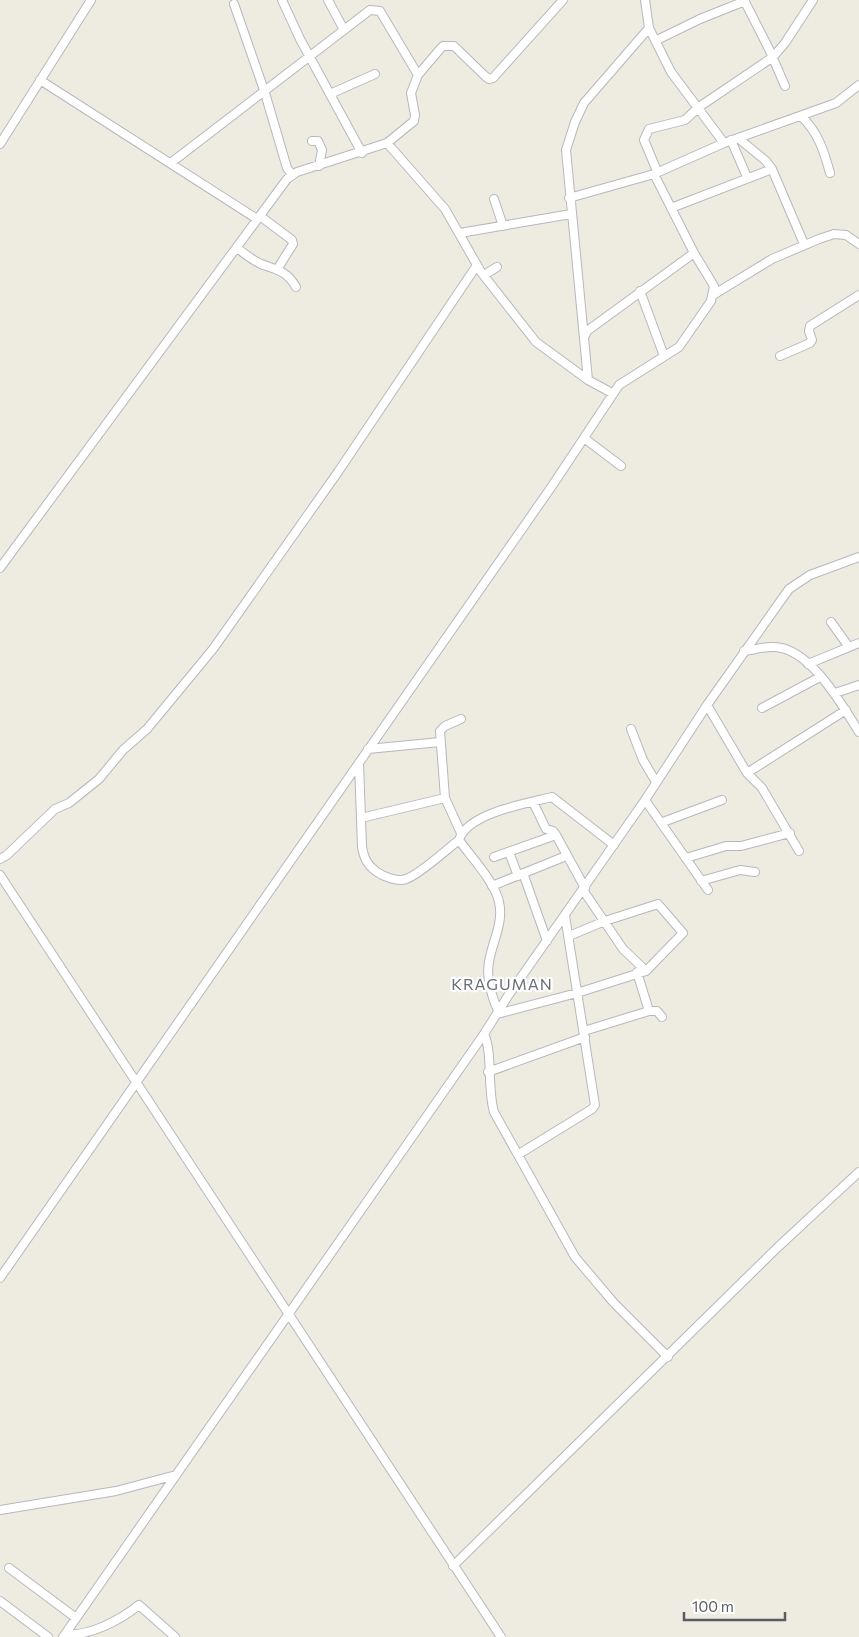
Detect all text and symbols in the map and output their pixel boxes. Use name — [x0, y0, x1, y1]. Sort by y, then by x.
district label: KRAGUMAN — [451, 974, 553, 993]
scale bar — [684, 1590, 785, 1622]
text: 100 m — [692, 1597, 734, 1615]

